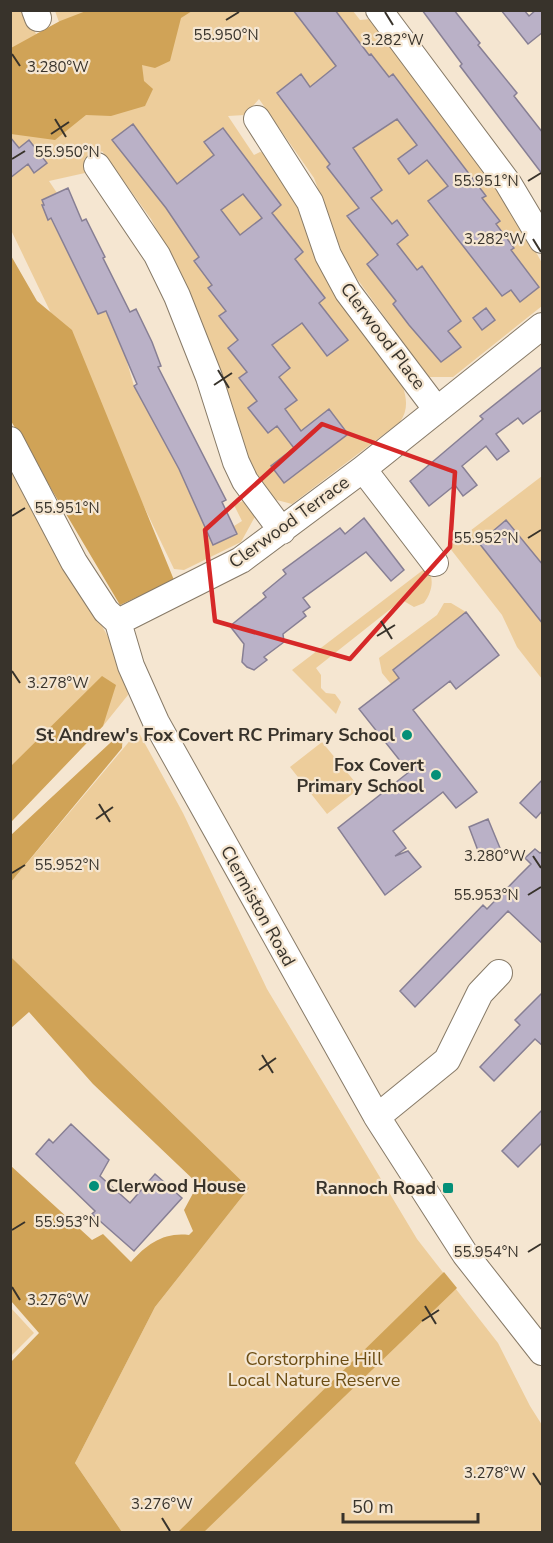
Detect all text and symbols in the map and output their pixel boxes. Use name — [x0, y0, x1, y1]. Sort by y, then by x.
text: 55.950°N — [193, 25, 259, 45]
text: 3.282°W — [362, 30, 424, 50]
text: 3.280°W — [27, 57, 89, 77]
text: 55.950°N — [34, 142, 100, 162]
text: 55.951°N — [453, 171, 519, 191]
text: 3.282°W — [464, 229, 526, 249]
street label: Clerwood Place — [335, 278, 431, 394]
street label: Clerwood Terrace — [224, 470, 354, 574]
text: 55.951°N — [34, 498, 100, 518]
text: 55.952°N — [453, 528, 519, 548]
text: 3.278°W — [27, 673, 89, 693]
place label: St Andrew's Fox Covert RC Primary School — [36, 723, 395, 747]
marker: St Andrew's Fox Covert RC Primary School — [400, 728, 414, 742]
place label: Fox Covert Primary School — [296, 753, 424, 798]
marker: Fox Covert Primary School — [429, 768, 443, 782]
street label: Clermiston Road — [215, 841, 301, 971]
text: 3.280°W — [464, 846, 526, 866]
text: 55.952°N — [34, 855, 100, 875]
text: 55.953°N — [453, 885, 519, 905]
place label: Clerwood House — [106, 1174, 246, 1198]
place label: Rannoch Road — [315, 1176, 436, 1200]
marker: Clerwood House — [87, 1179, 101, 1193]
marker: Rannoch Road — [441, 1181, 455, 1195]
text: 55.953°N — [34, 1212, 100, 1232]
text: 55.954°N — [453, 1242, 519, 1262]
text: 3.276°W — [27, 1290, 89, 1310]
park label: Corstorphine Hill Local Nature Reserve — [228, 1347, 400, 1392]
text: 3.278°W — [464, 1463, 526, 1483]
scale bar — [343, 1486, 478, 1524]
text: 3.276°W — [131, 1494, 193, 1514]
text: 50 m — [352, 1495, 394, 1519]

